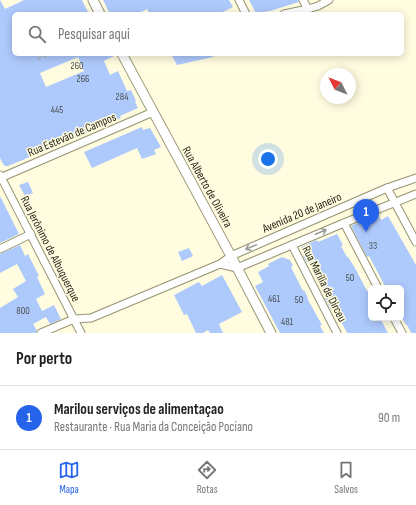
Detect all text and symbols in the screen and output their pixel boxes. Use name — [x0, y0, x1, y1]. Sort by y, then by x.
search box — [12, 12, 404, 56]
icon: search — [26, 23, 48, 45]
text: Pesquisar aqui — [58, 25, 130, 44]
house number: 260 — [71, 60, 83, 72]
north arrow — [320, 68, 356, 104]
house number: 266 — [77, 73, 89, 85]
house number: 284 — [116, 91, 128, 103]
house number: 445 — [51, 104, 63, 116]
street label: Rua Estevão de Campos — [26, 110, 118, 160]
street label: Rua Alberto de Oliveira — [179, 144, 236, 230]
your location — [258, 149, 278, 169]
street label: Avenida 20 de Janeiro — [259, 190, 344, 237]
street label: Rua Jerônimo de Albuquerque — [17, 194, 83, 305]
pin: 1 — [353, 199, 379, 232]
one-way arrow — [315, 228, 327, 236]
house number: 33 — [369, 240, 377, 252]
street label: Rua Marília de Dirceu — [298, 243, 350, 325]
one-way arrow — [245, 244, 257, 251]
house number: 50 — [346, 272, 354, 284]
map controls — [368, 285, 404, 321]
button: locate — [368, 285, 404, 321]
house number: 461 — [268, 293, 281, 305]
house number: 50 — [295, 294, 303, 306]
house number: 800 — [16, 305, 30, 317]
house number: 481 — [281, 316, 294, 328]
text: Por perto — [16, 349, 72, 369]
text: Marilou serviços de alimentaçao — [54, 400, 224, 419]
text: 1 — [26, 410, 32, 426]
text: 90 m — [378, 410, 400, 426]
text: Restaurante · Rua Maria da Conceição Pociano — [54, 419, 253, 435]
tab: Mapa — [58, 459, 80, 496]
tab: Rotas — [196, 459, 218, 496]
tab: Salvos — [334, 459, 358, 496]

